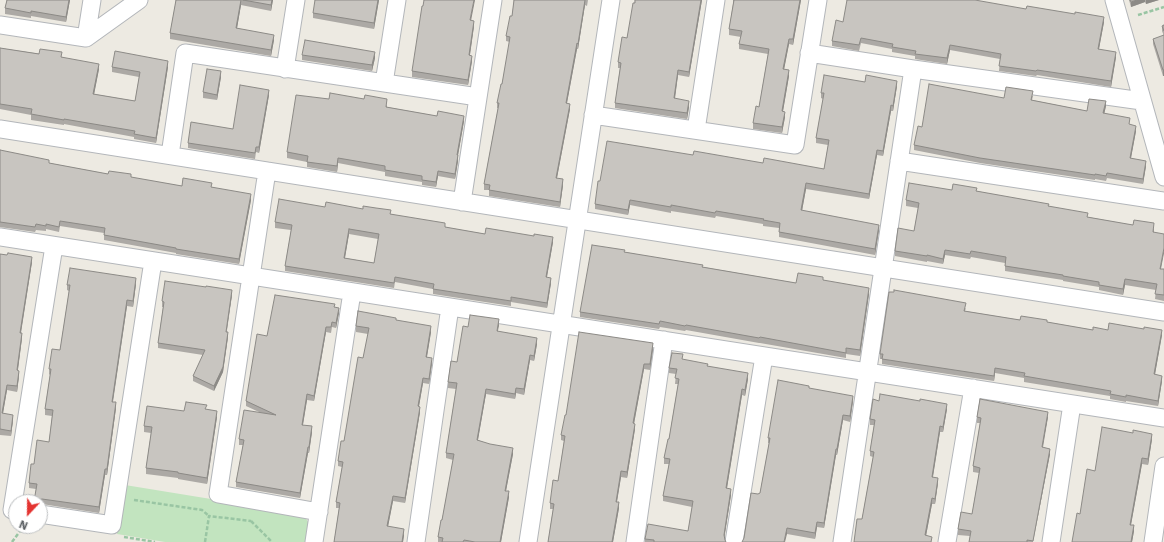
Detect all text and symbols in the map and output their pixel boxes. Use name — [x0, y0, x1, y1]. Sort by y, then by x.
north arrow — [8, 494, 48, 534]
text: N — [17, 517, 30, 532]

